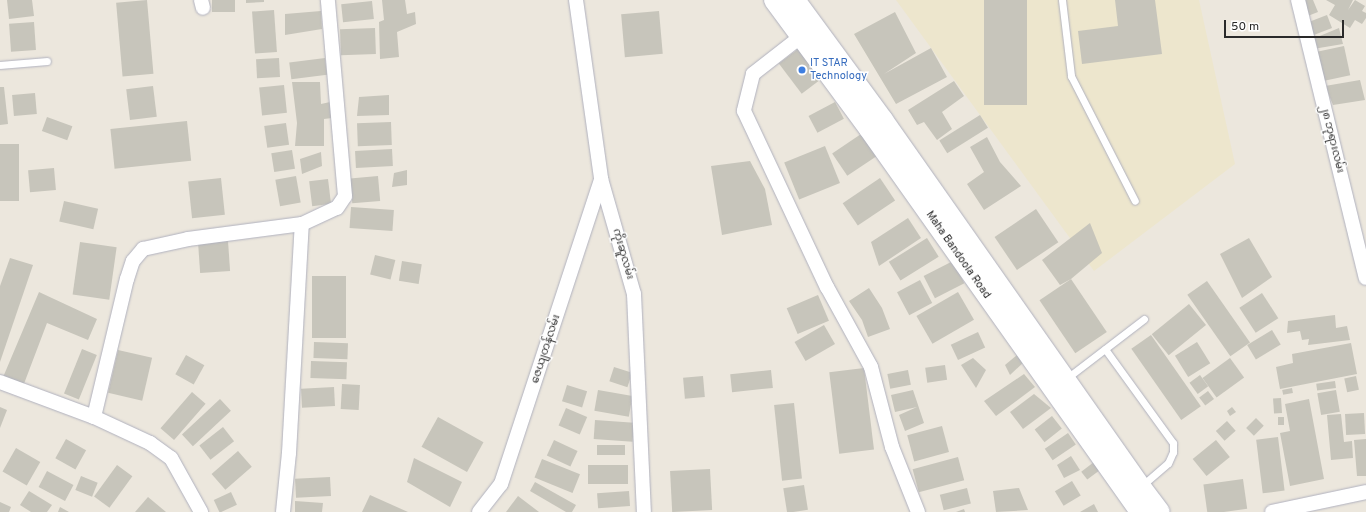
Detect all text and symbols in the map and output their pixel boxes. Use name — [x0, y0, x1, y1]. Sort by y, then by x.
scale bar — [1226, 12, 1346, 38]
text: 50 m — [1231, 19, 1259, 35]
place label: IT STAR Technology — [810, 57, 867, 83]
marker: IT STAR Technology — [797, 65, 807, 75]
street label: ၂၈ ဘုရားလမ်း — [1317, 104, 1347, 174]
street label: Maha Bandoola Road — [923, 209, 993, 301]
street label: ကိုးဆူလမ်း — [609, 227, 637, 281]
street label: ဇေယျတန်လမ်း — [529, 313, 563, 385]

